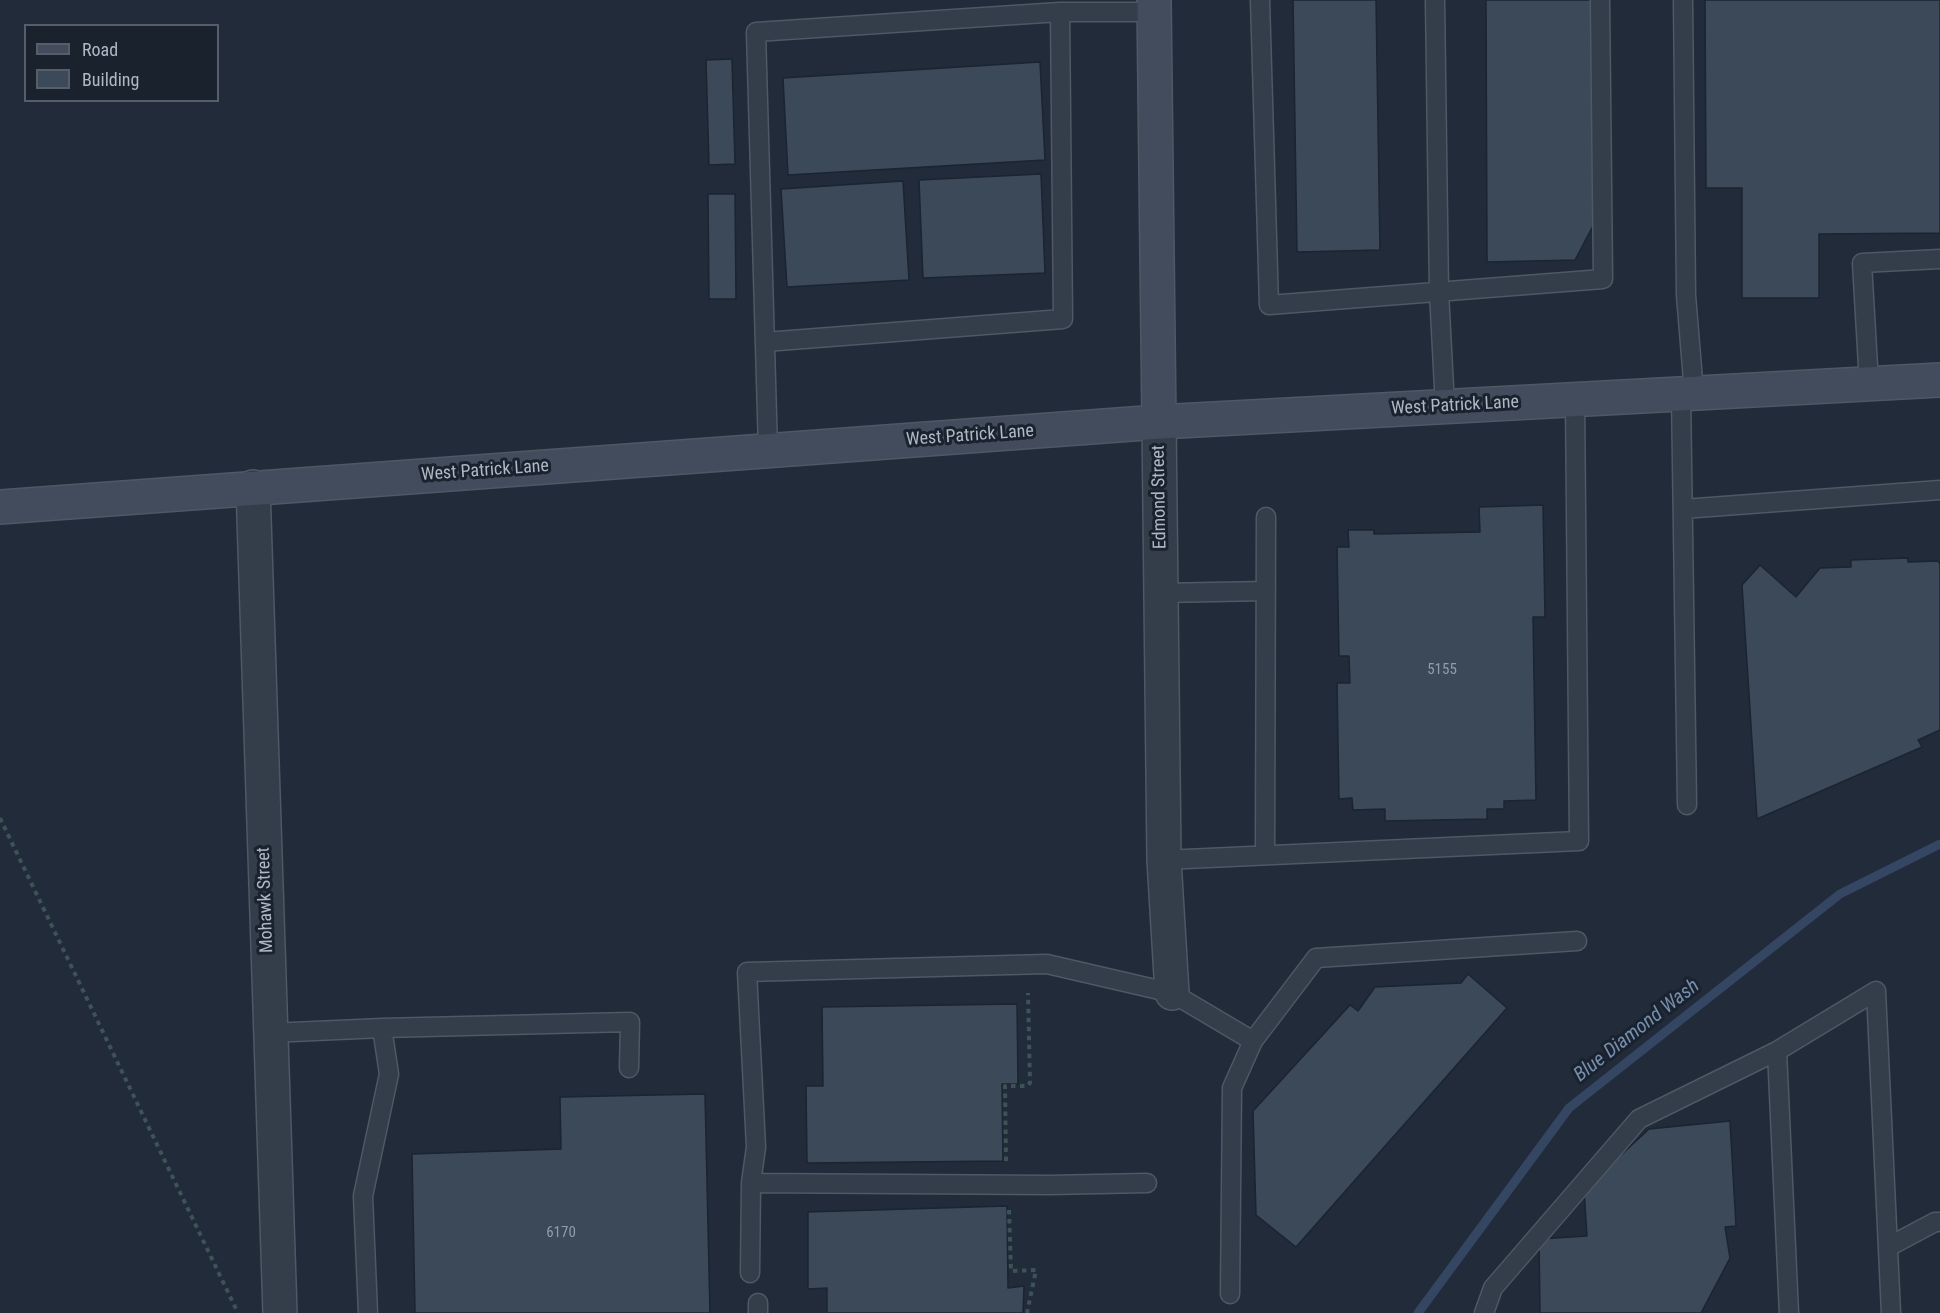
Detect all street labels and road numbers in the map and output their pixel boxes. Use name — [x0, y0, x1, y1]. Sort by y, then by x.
street label: West Patrick Lane — [1391, 392, 1519, 420]
street label: West Patrick Lane — [905, 421, 1035, 451]
street label: Edmond Street — [1148, 445, 1172, 549]
street label: West Patrick Lane — [420, 456, 550, 486]
street label: Mohawk Street — [253, 847, 279, 953]

